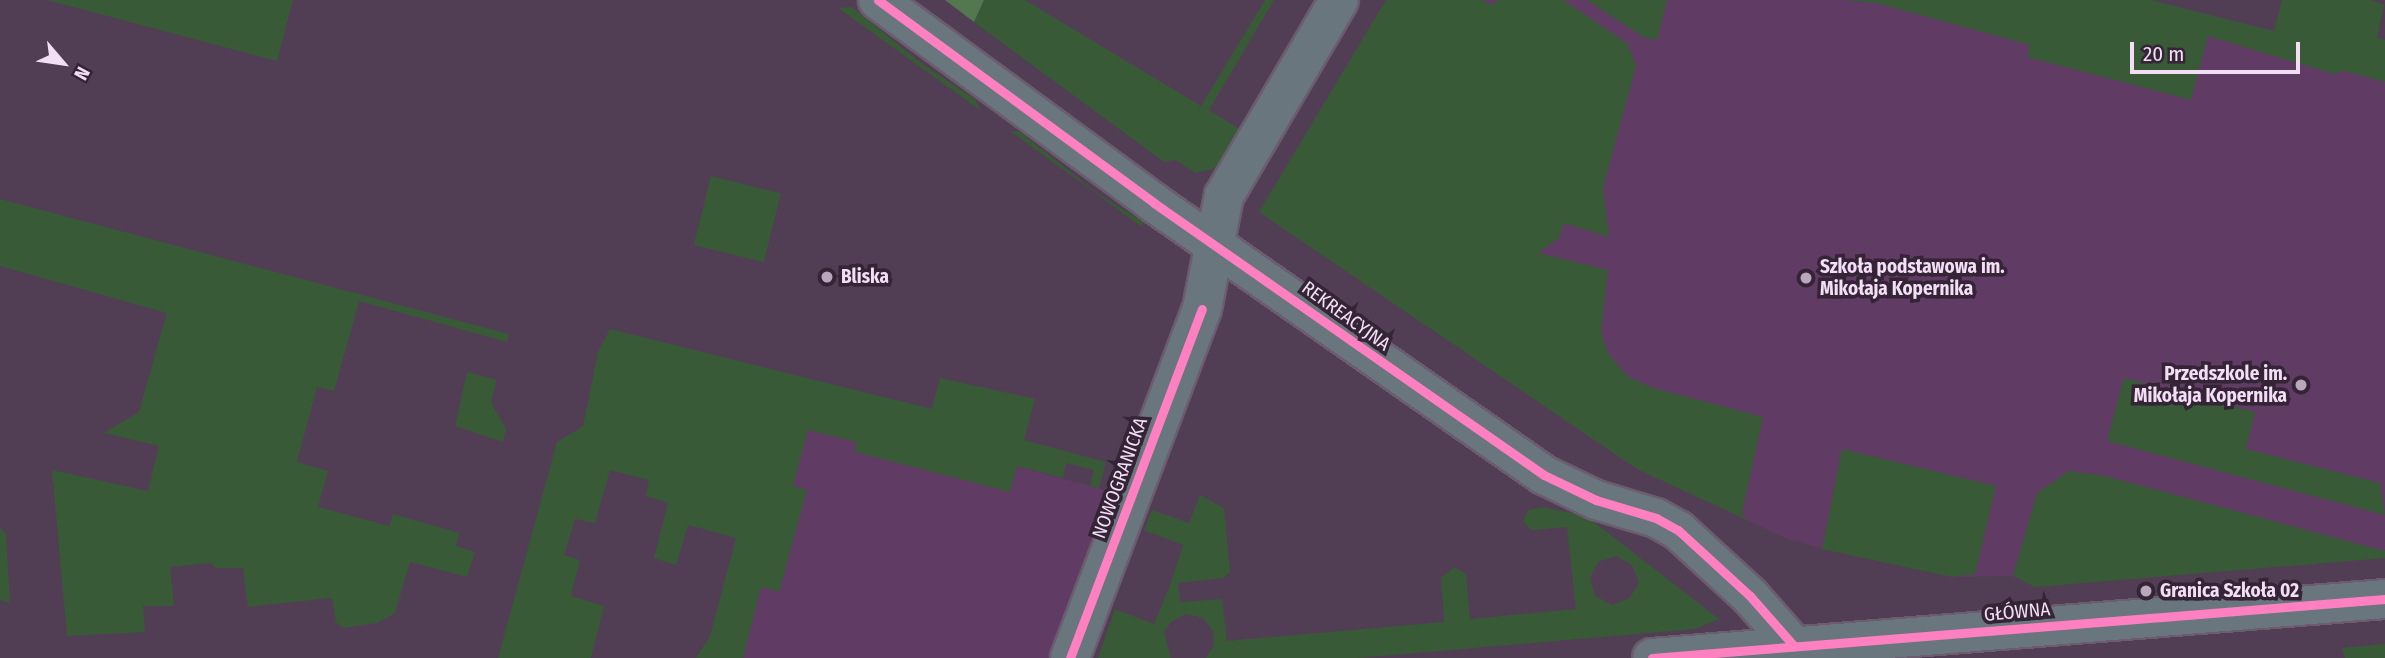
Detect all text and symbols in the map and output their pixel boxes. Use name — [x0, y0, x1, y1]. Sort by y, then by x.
north arrow — [28, 28, 98, 98]
scale bar — [2133, 28, 2303, 72]
text: 20 m — [2143, 41, 2184, 67]
text: N — [69, 63, 95, 84]
place label: Szkoła podstawowa im. Mikołaja Kopernika — [1820, 256, 2005, 300]
place label: Bliska — [841, 266, 889, 288]
marker: Bliska — [819, 269, 835, 285]
marker: Szkoła podstawowa im. Mikołaja Kopernika — [1798, 270, 1814, 286]
street label: REKREACYJNA — [1297, 276, 1395, 356]
place label: Przedszkole im. Mikołaja Kopernika — [2134, 363, 2287, 407]
marker: Przedszkole im. Mikołaja Kopernika — [2293, 377, 2309, 393]
street label: NOWOGRANICKA — [1088, 414, 1152, 542]
place label: Granica Szkoła 02 — [2160, 580, 2299, 602]
marker: Granica Szkoła 02 — [2138, 583, 2154, 599]
street label: GŁÓWNA — [1983, 598, 2051, 626]

